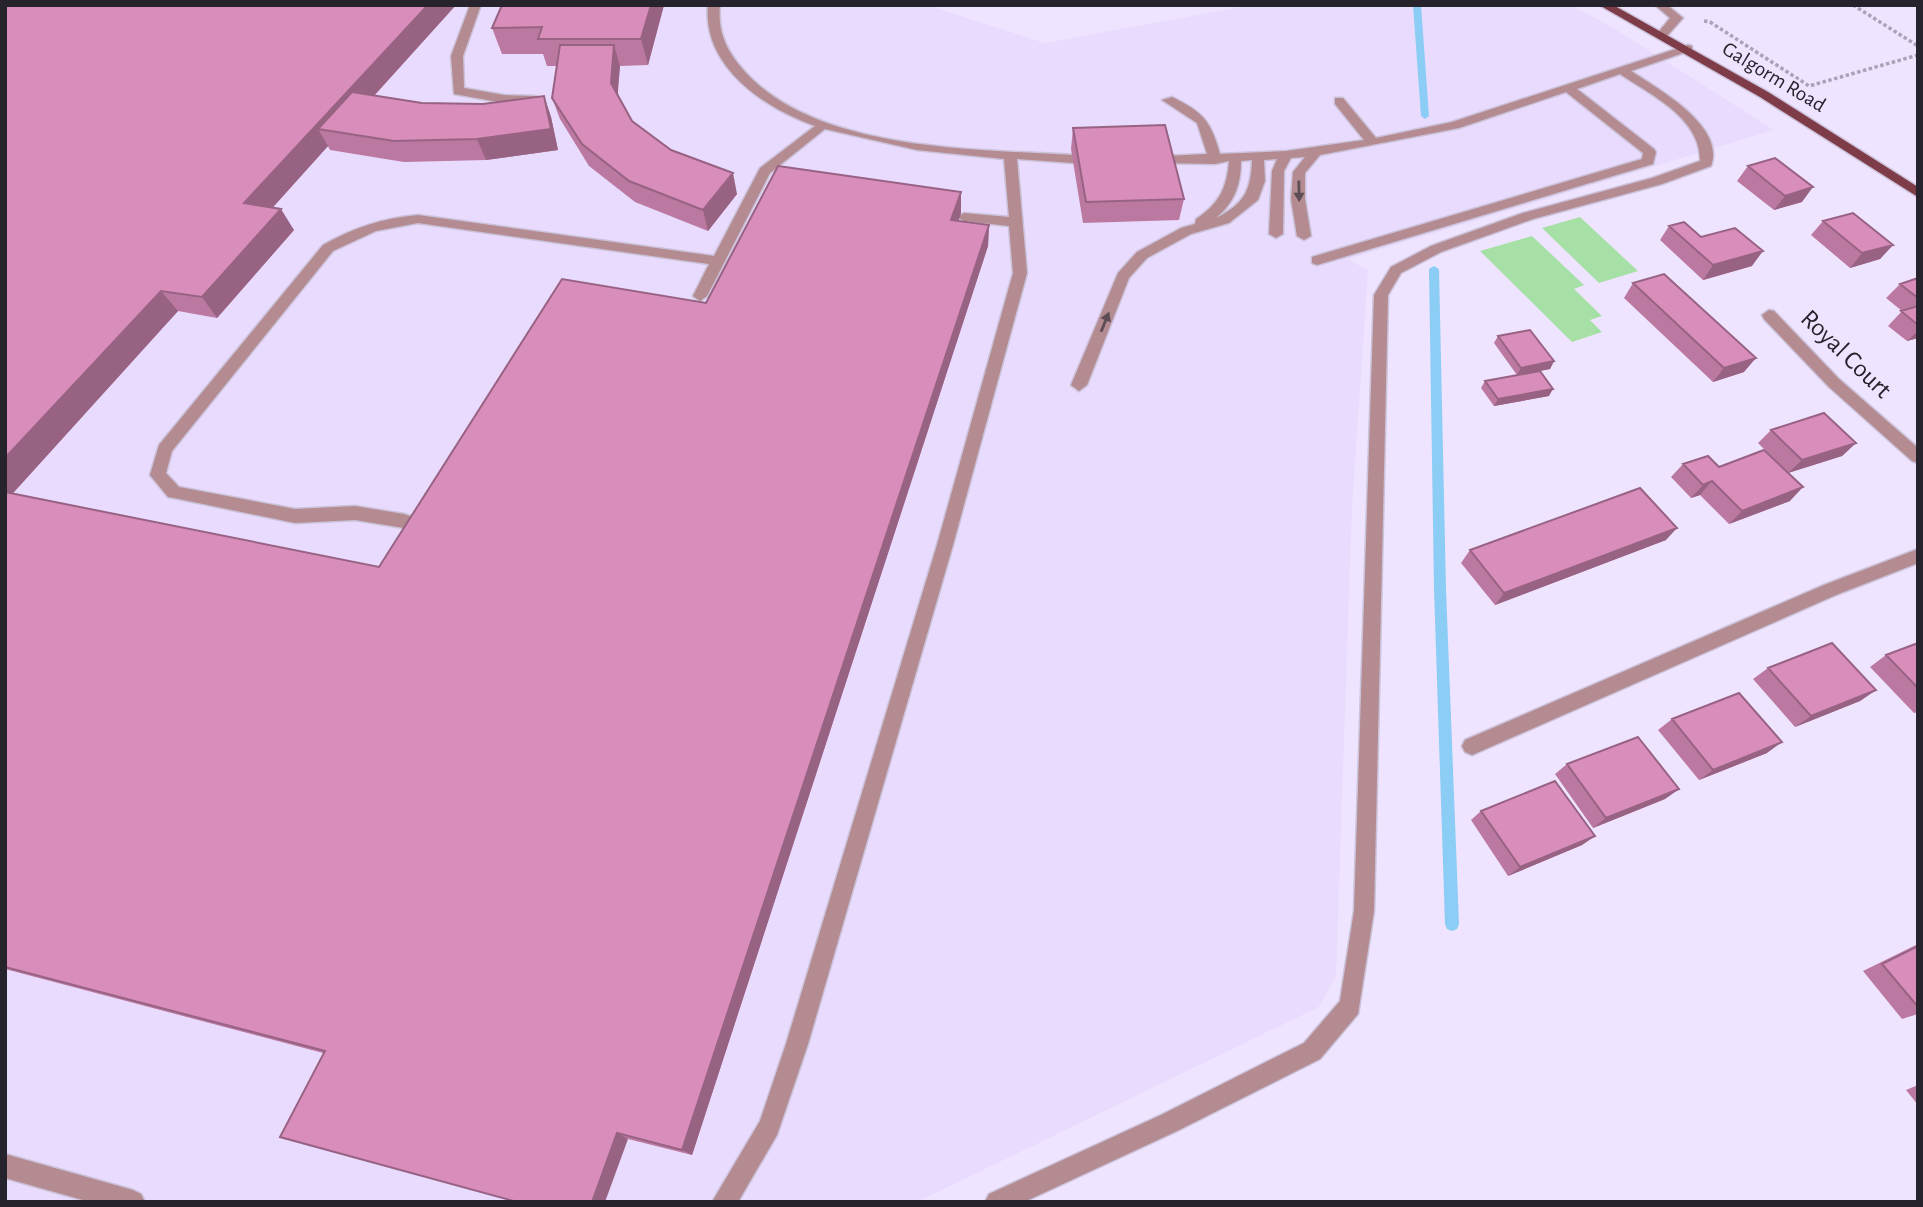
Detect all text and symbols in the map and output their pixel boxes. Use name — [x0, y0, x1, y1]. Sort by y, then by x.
street label: Galgorm Road — [1719, 38, 1829, 116]
one-way arrow — [1293, 180, 1305, 202]
street label: Royal Court — [1796, 305, 1896, 403]
one-way arrow — [1099, 311, 1110, 332]

